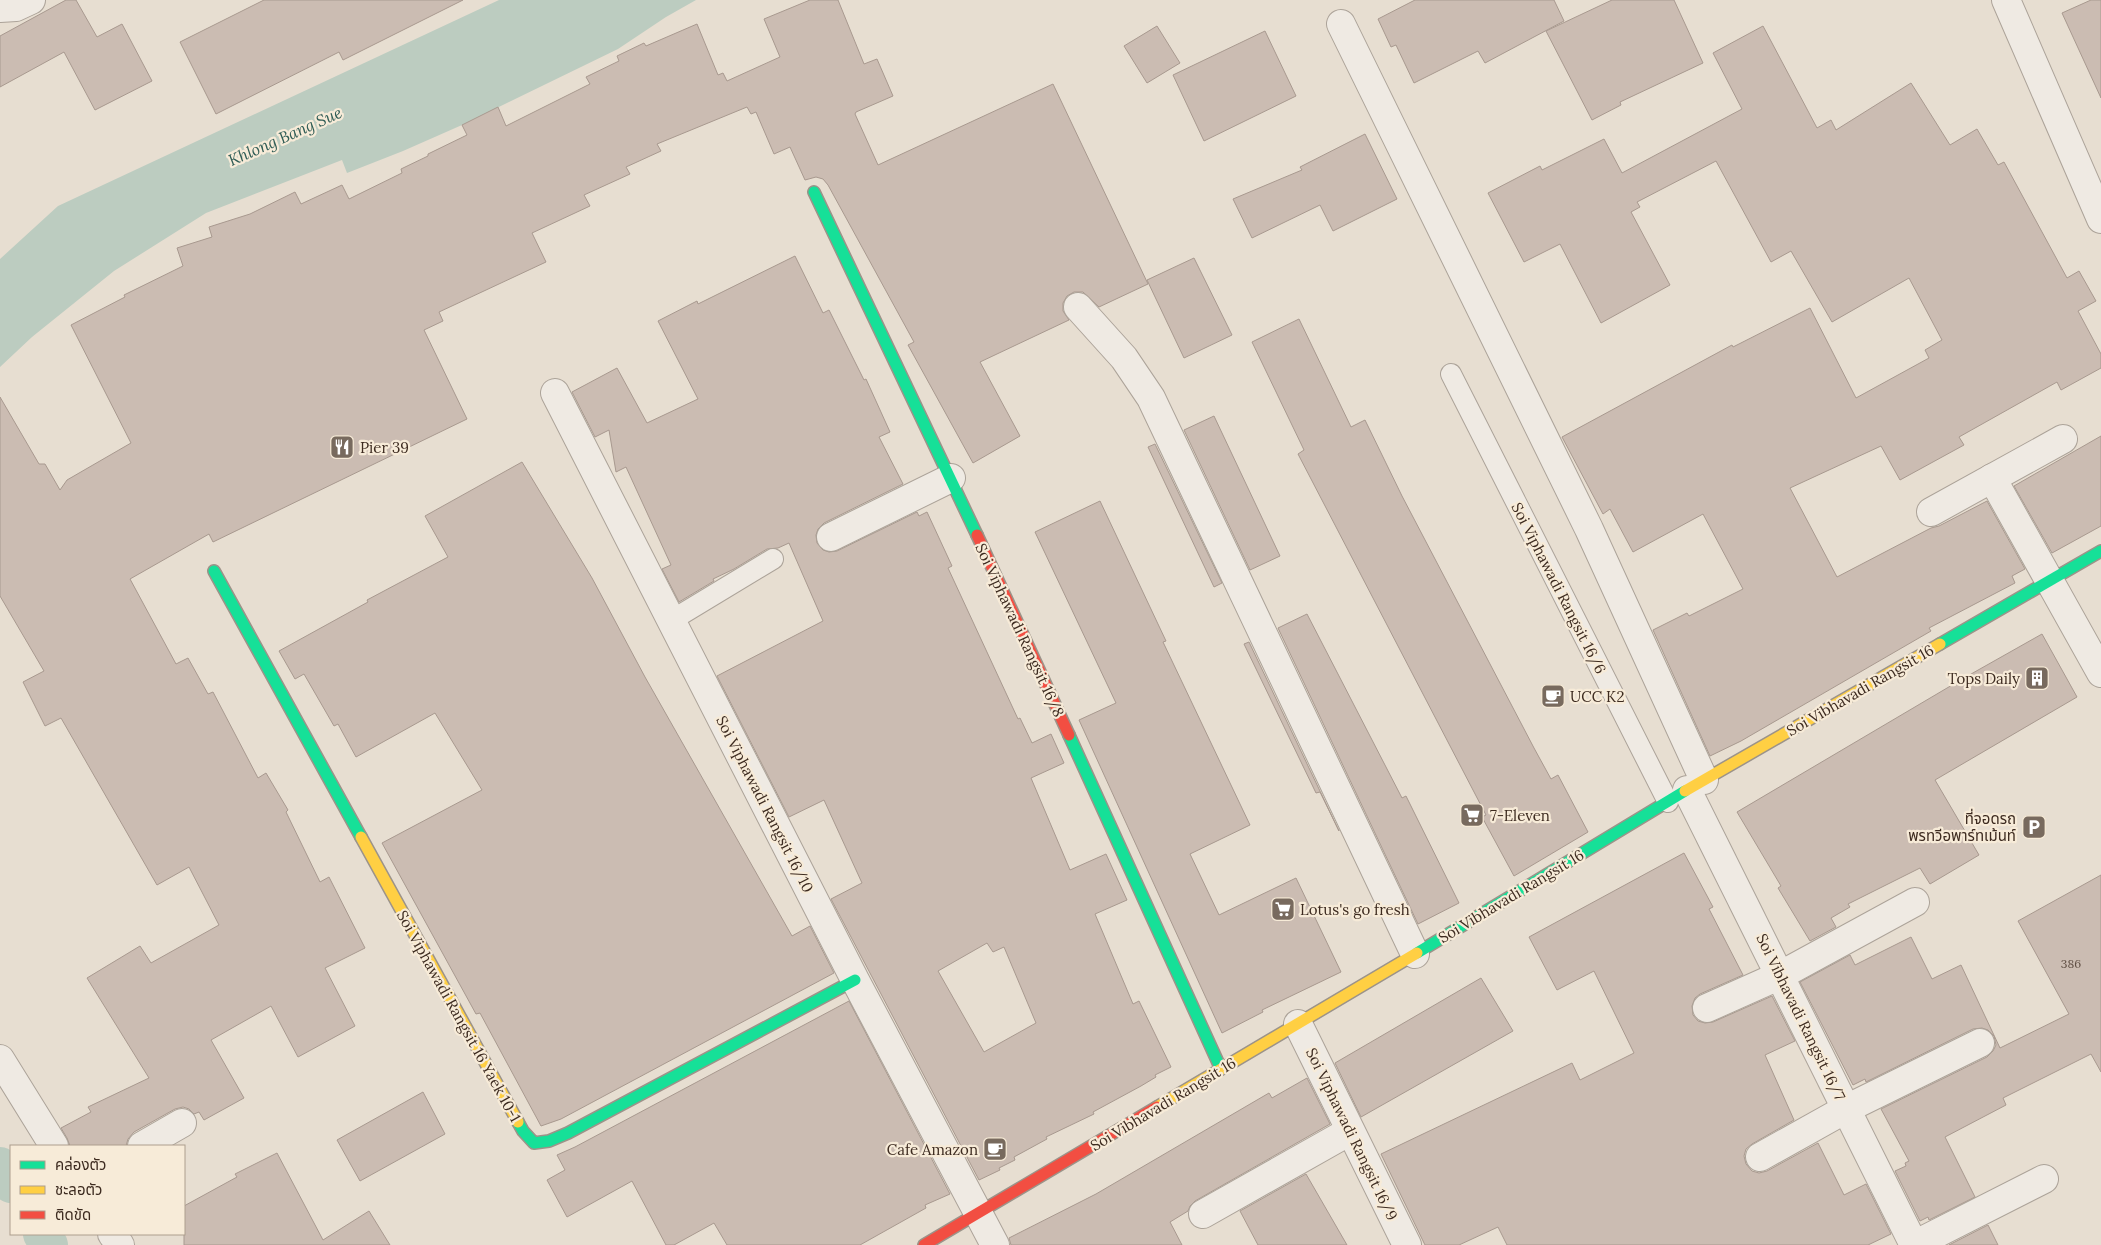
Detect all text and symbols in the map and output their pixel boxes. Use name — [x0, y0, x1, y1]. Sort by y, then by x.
water label: Khlong Bang Sue — [225, 102, 345, 170]
restaurant icon: Pier 39 — [329, 434, 355, 460]
place label: Pier 39 — [360, 438, 409, 457]
street label: Soi Viphawadi Rangsit 16/6 — [1507, 499, 1610, 677]
street label: Soi Viphawadi Rangsit 16/8 — [970, 540, 1069, 720]
street label: Soi Vibhavadi Rangsit 16 — [1783, 640, 1937, 740]
building icon: Tops Daily — [2024, 665, 2050, 691]
place label: Tops Daily — [1948, 669, 2020, 688]
cafe icon: UCC K2 — [1540, 683, 1566, 709]
place label: UCC K2 — [1570, 687, 1624, 706]
street label: Soi Viphawadi Rangsit 16/10 — [711, 712, 818, 896]
supermarket icon: 7-Eleven — [1459, 802, 1485, 828]
place label: 7-Eleven — [1490, 806, 1550, 825]
place label: ที่จอดรถ พรทวีอพาร์ทเม้นท์ — [1908, 808, 2016, 845]
parking icon: ที่จอดรถ พรทวีอพาร์ทเม้นท์ — [2021, 814, 2047, 840]
street label: Soi Vibhavadi Rangsit 16 — [1435, 845, 1587, 947]
supermarket icon: Lotus's go fresh — [1270, 896, 1296, 922]
place label: Lotus's go fresh — [1300, 900, 1410, 919]
street label: Soi Viphawadi Rangsit 16 Yaek 10-1 — [393, 907, 525, 1125]
street label: Soi Vibhavadi Rangsit 16/7 — [1751, 930, 1850, 1104]
house number: 386 — [2061, 956, 2081, 971]
street label: Soi Viphawadi Rangsit 16/9 — [1301, 1045, 1402, 1224]
street label: Soi Vibhavadi Rangsit 16 — [1087, 1053, 1239, 1155]
cafe icon: Cafe Amazon — [982, 1136, 1008, 1162]
place label: Cafe Amazon — [887, 1140, 978, 1159]
legend — [10, 1145, 185, 1235]
text: คล่องตัว — [55, 1155, 106, 1174]
text: ชะลอตัว — [55, 1180, 102, 1199]
text: ติดขัด — [55, 1205, 91, 1224]

